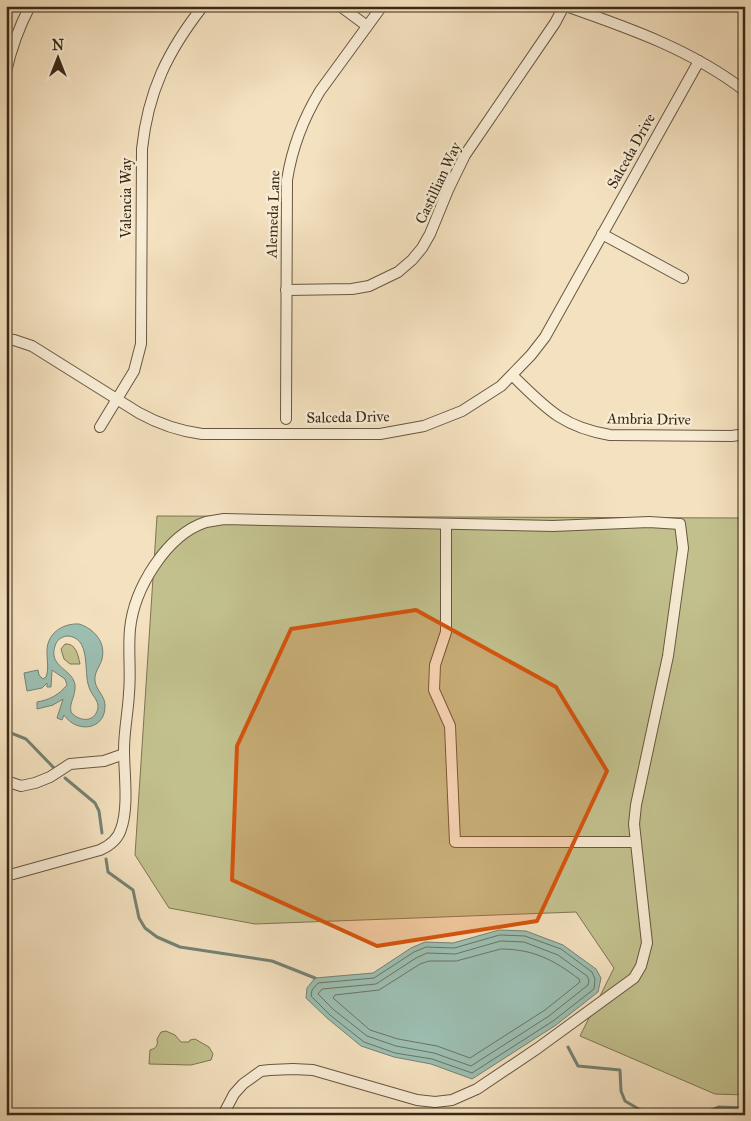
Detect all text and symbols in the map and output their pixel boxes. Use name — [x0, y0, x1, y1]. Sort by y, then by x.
north arrow — [32, 32, 82, 82]
text: N — [52, 37, 64, 54]
street label: Salceda Drive — [603, 110, 659, 192]
street label: Castillian Way — [411, 138, 465, 227]
street label: Valencia Way — [117, 157, 135, 239]
street label: Alemeda Lane — [262, 170, 284, 259]
street label: Salceda Drive — [306, 407, 390, 427]
street label: Ambria Drive — [606, 409, 691, 429]

